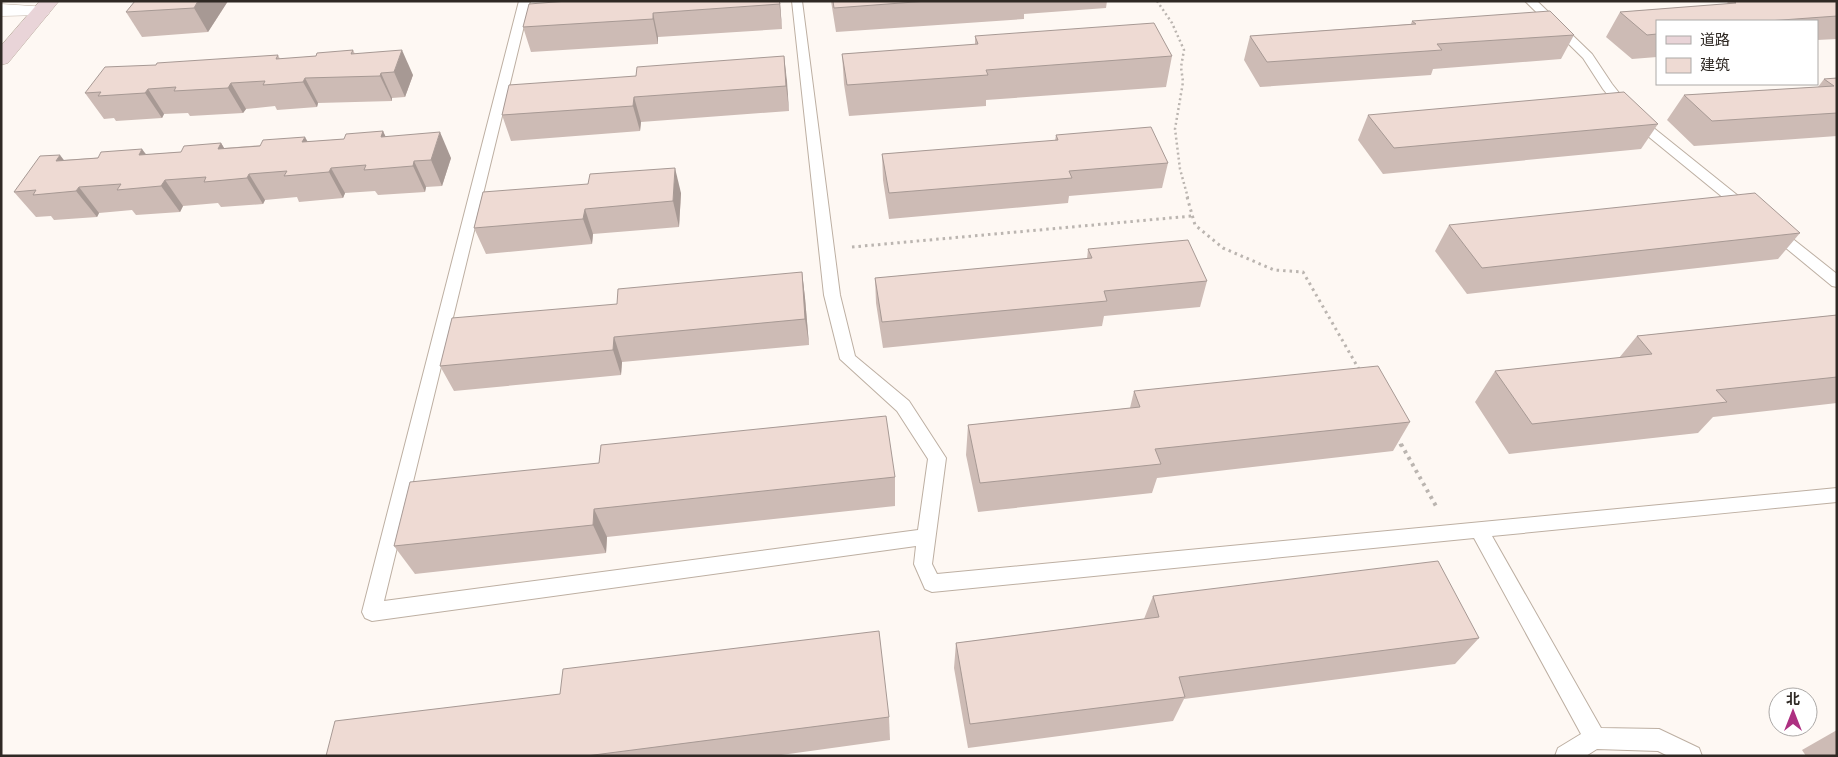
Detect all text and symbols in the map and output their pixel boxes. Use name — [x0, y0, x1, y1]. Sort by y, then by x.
legend — [1656, 20, 1818, 85]
text: 道路 — [1700, 31, 1730, 49]
text: 建筑 — [1700, 56, 1730, 74]
north arrow — [1768, 687, 1818, 737]
text: 北 — [1786, 690, 1800, 708]

